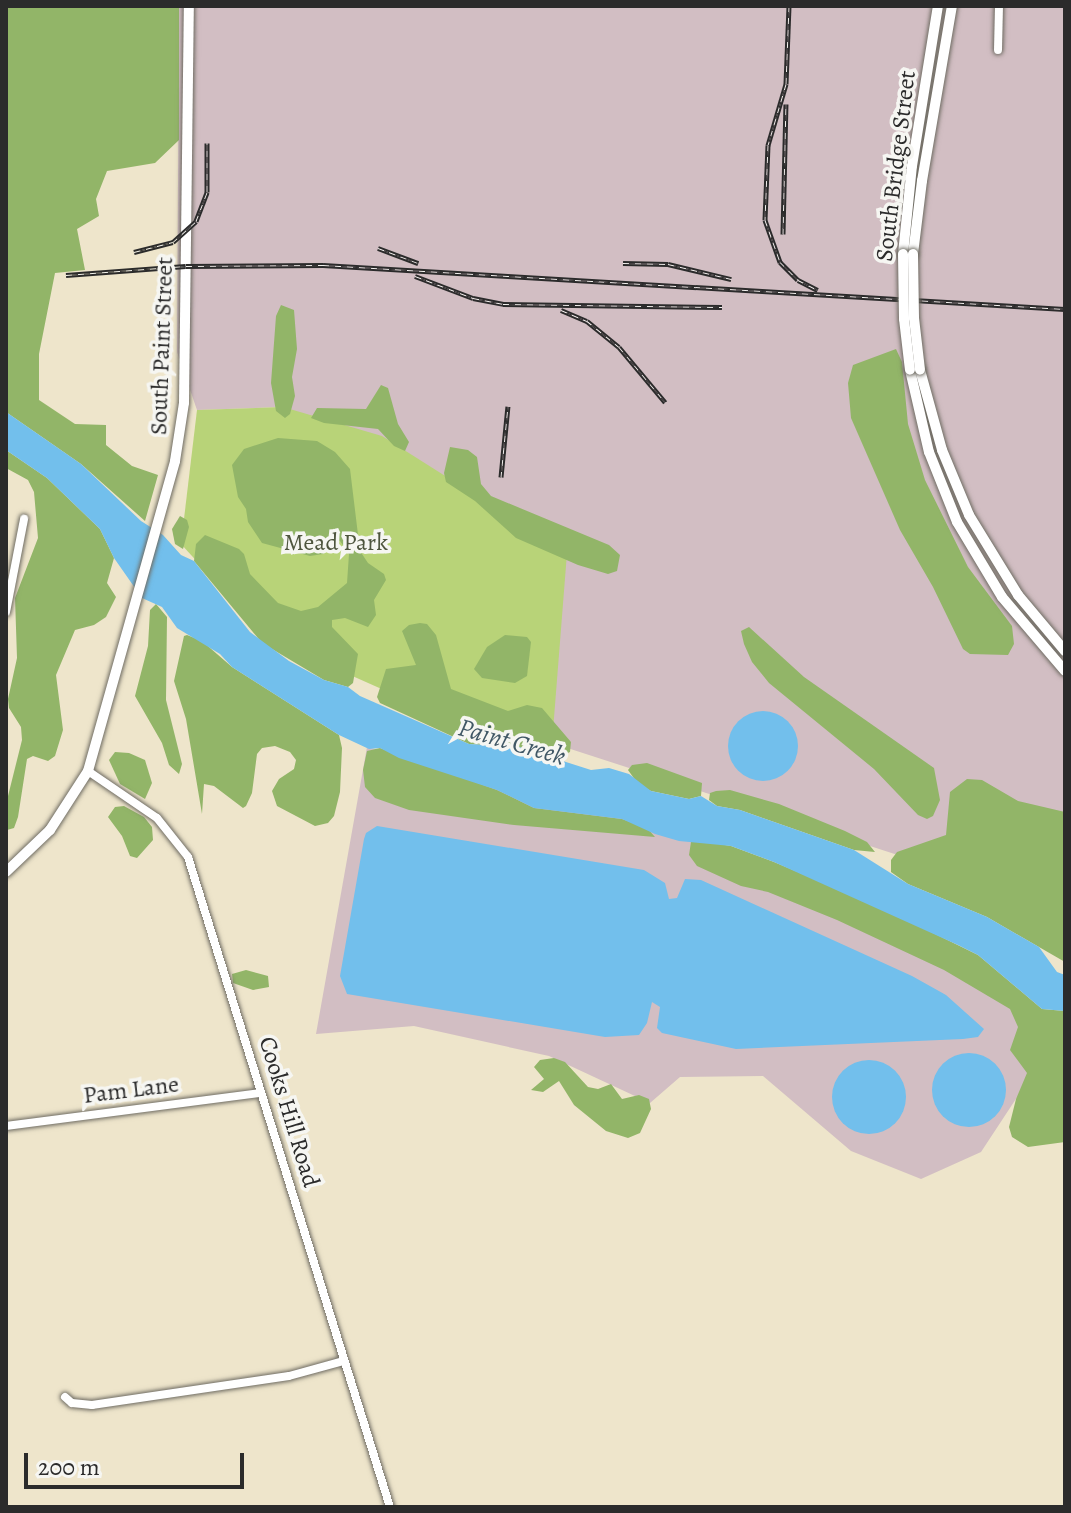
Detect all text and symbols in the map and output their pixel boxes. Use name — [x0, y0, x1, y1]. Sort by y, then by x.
street label: South Bridge Street — [870, 69, 922, 263]
street label: South Paint Street — [144, 256, 180, 436]
park label: Mead Park — [284, 529, 388, 557]
water label: Paint Creek — [455, 712, 569, 772]
street label: Cooks Hill Road — [252, 1033, 326, 1191]
street label: Pam Lane — [82, 1070, 180, 1110]
scale bar — [28, 1437, 248, 1487]
text: 200 m — [38, 1451, 100, 1483]

